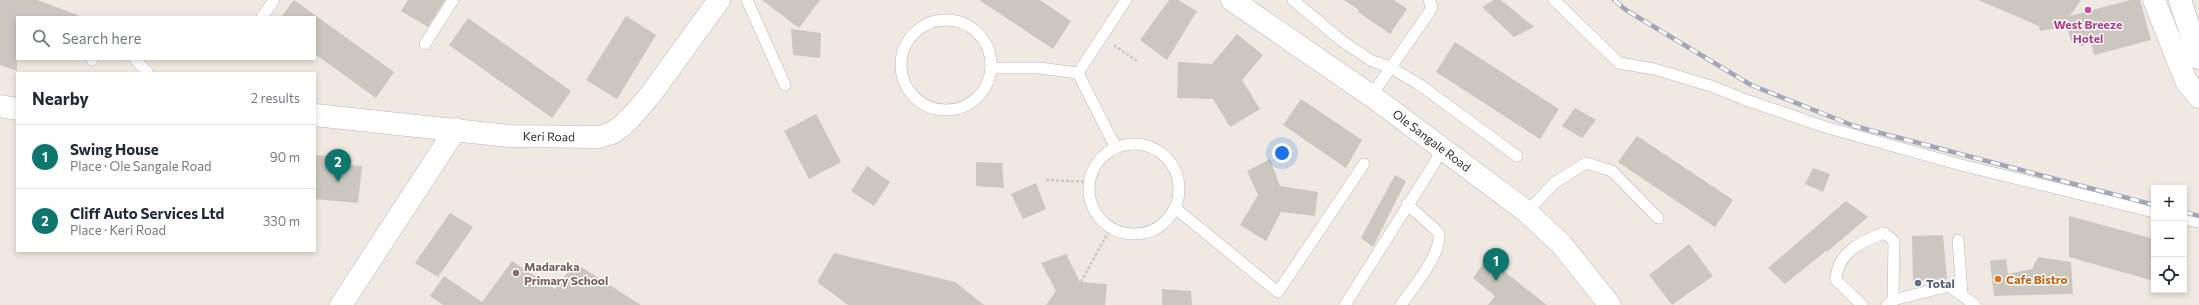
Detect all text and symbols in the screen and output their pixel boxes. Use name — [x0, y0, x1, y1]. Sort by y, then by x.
marker: West Breeze Hotel — [2083, 5, 2093, 15]
search box — [16, 16, 316, 60]
place label: West Breeze Hotel — [2054, 17, 2122, 45]
icon: search — [30, 27, 52, 49]
text: Search here — [62, 29, 141, 47]
text: Nearby — [32, 88, 89, 109]
text: 2 results — [251, 90, 300, 106]
street label: Ole Sangale Road — [1390, 106, 1474, 174]
street label: Keri Road — [523, 129, 575, 143]
text: Swing House — [70, 140, 159, 158]
your location — [1272, 143, 1292, 163]
text: 1 — [42, 149, 48, 165]
text: 90 m — [270, 149, 300, 165]
pin: 2 — [325, 149, 351, 182]
text: Place · Ole Sangale Road — [70, 158, 212, 174]
map controls — [2151, 185, 2187, 293]
button: + — [2151, 185, 2187, 221]
text: Cliff Auto Services Ltd — [70, 204, 224, 222]
text: 2 — [41, 213, 49, 229]
text: 330 m — [263, 213, 300, 229]
button: − — [2151, 221, 2187, 257]
text: Place · Keri Road — [70, 222, 166, 238]
pin: 1 — [1483, 248, 1509, 281]
button: locate — [2151, 257, 2187, 293]
place label: Madaraka Primary School — [524, 259, 608, 287]
marker: Madaraka Primary School — [511, 268, 521, 278]
place label: Cafe Bistro — [2006, 272, 2068, 286]
marker: Cafe Bistro — [1993, 274, 2003, 284]
place label: Total — [1926, 276, 1955, 290]
marker: Total — [1913, 278, 1923, 288]

